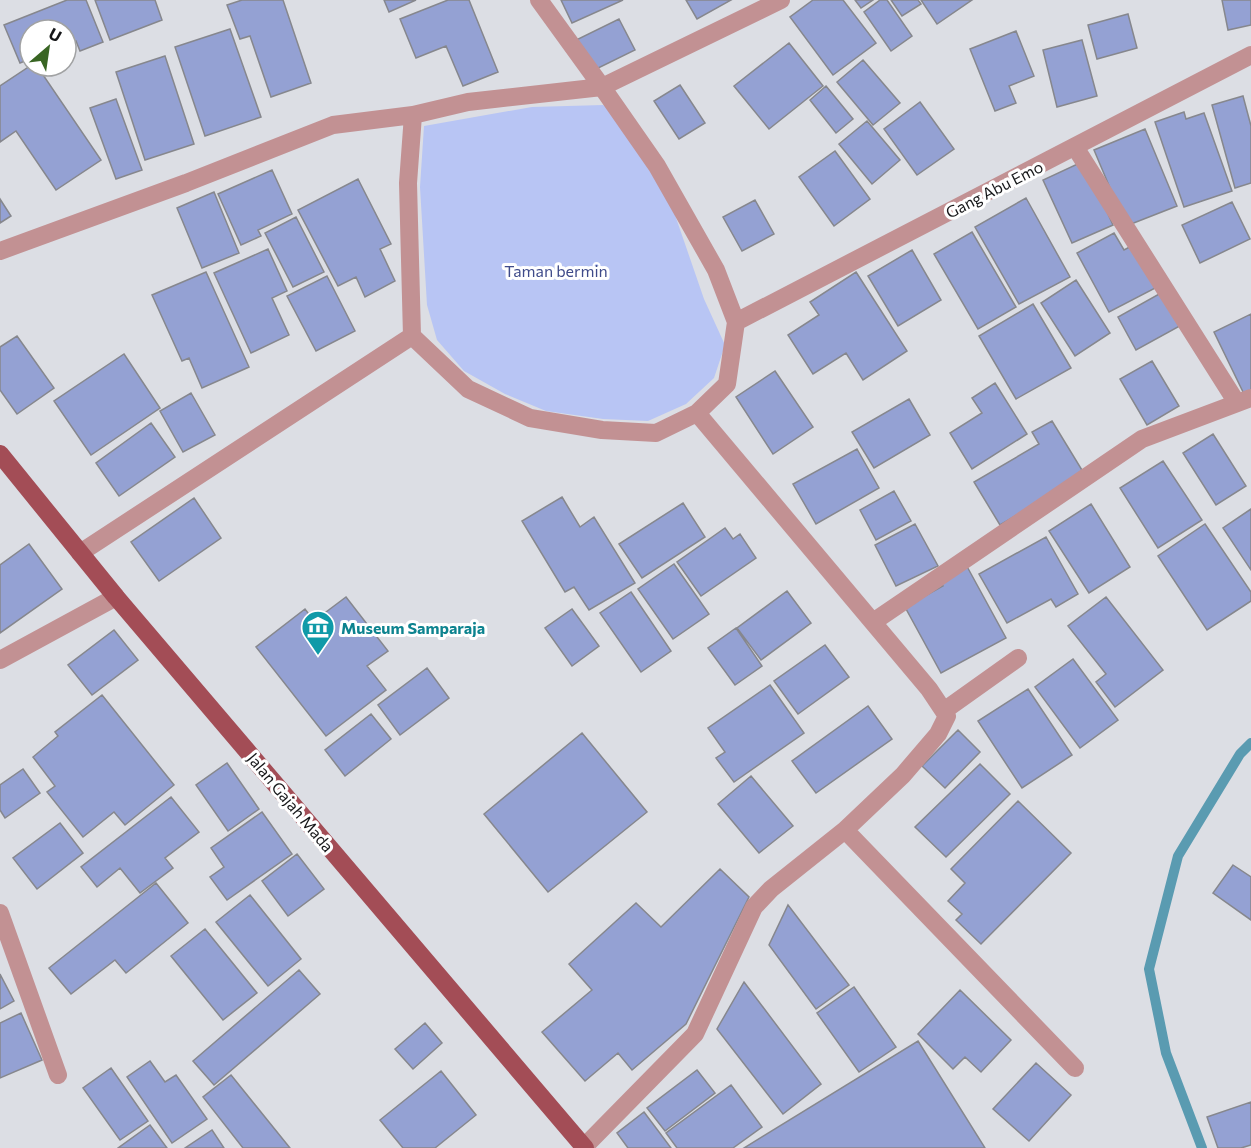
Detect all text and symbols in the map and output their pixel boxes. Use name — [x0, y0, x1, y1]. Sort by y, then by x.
north arrow — [18, 18, 78, 78]
text: U — [46, 23, 65, 46]
street label: Gang Abu Emo — [942, 156, 1046, 222]
park label: Taman bermin — [504, 261, 608, 280]
museum icon: Museum Samparaja — [300, 609, 336, 656]
place label: Museum Samparaja — [341, 618, 485, 637]
street label: Jalan Gajah Mada — [244, 749, 338, 855]

